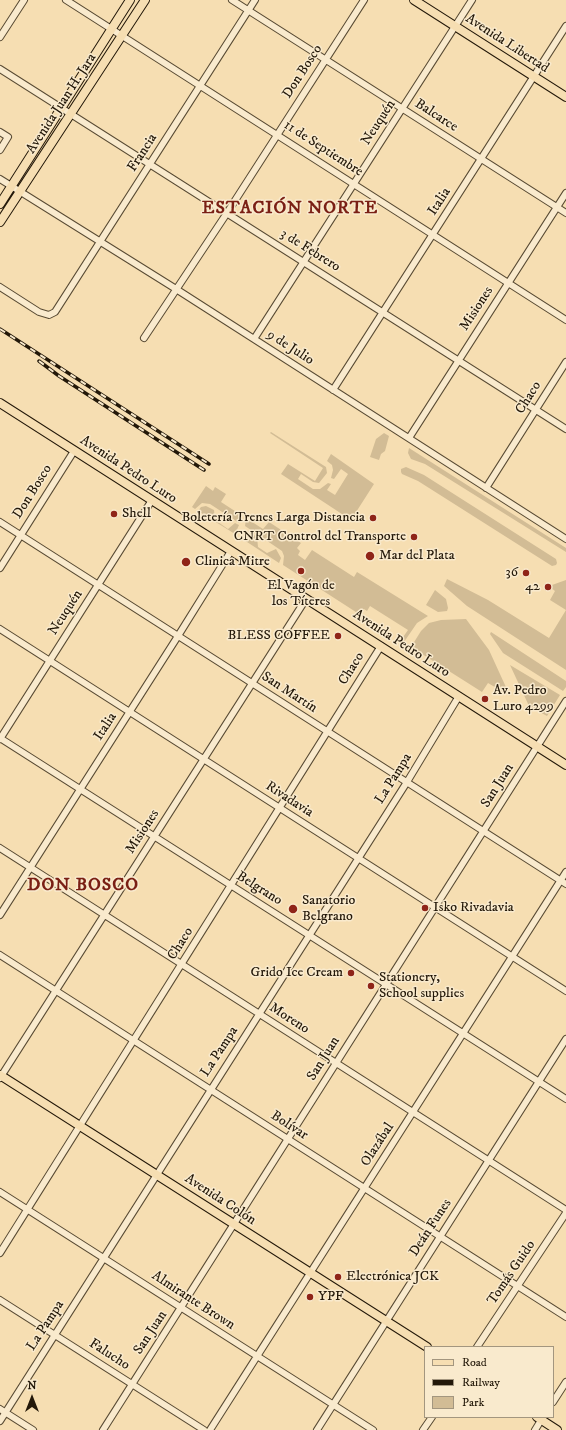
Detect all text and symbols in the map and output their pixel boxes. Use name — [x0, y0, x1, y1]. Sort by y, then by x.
street label: Avenida Libertad — [462, 11, 552, 77]
street label: Don Bosco — [279, 42, 327, 102]
street label: Avenida Juan H. Jara — [23, 51, 101, 157]
street label: Balcarce — [411, 96, 461, 136]
street label: Neuquén — [358, 97, 400, 149]
street label: 11 de Septiembre — [280, 117, 366, 181]
street label: Francia — [125, 131, 161, 175]
street label: Italia — [425, 185, 455, 219]
district label: ESTACIÓN NORTE — [202, 198, 378, 220]
street label: 3 de Febrero — [277, 226, 343, 276]
street label: Misiones — [457, 284, 497, 334]
street label: 9 de Julio — [263, 327, 317, 369]
street label: Chaco — [512, 379, 546, 417]
street label: Avenida Pedro Luro — [76, 432, 180, 508]
street label: Don Bosco — [10, 462, 56, 522]
place label: Shell — [122, 506, 151, 522]
marker: Shell — [109, 509, 119, 519]
place label: Boletería Trenes Larga Distancia — [181, 510, 365, 526]
marker: Boletería Trenes Larga Distancia — [368, 513, 378, 523]
place label: CNRT Control del Transporte — [234, 529, 406, 545]
marker: CNRT Control del Transporte — [409, 532, 419, 542]
place label: Mar del Plata — [379, 548, 455, 564]
marker: Mar del Plata — [364, 550, 376, 562]
place label: Clinica Mitre — [195, 554, 270, 570]
marker: Clinica Mitre — [180, 556, 192, 568]
place label: 36 — [505, 565, 518, 581]
marker: El Vagón de los Títeres — [296, 566, 306, 576]
marker: 36 — [521, 568, 531, 578]
place label: El Vagón de los Títeres — [267, 578, 335, 610]
place label: 42 — [525, 579, 540, 595]
marker: 42 — [543, 582, 553, 592]
street label: Neuquén — [45, 587, 87, 639]
street label: Avenida Pedro Luro — [349, 606, 453, 682]
place label: BLESS COFFEE — [227, 628, 330, 644]
marker: BLESS COFFEE — [333, 631, 343, 641]
street label: Chaco — [335, 650, 369, 688]
street label: San Martín — [258, 669, 320, 717]
place label: Av. Pedro Luro 4299 — [493, 683, 554, 716]
marker: Av. Pedro Luro 4299 — [480, 694, 490, 704]
street label: Italia — [91, 710, 121, 744]
street label: La Pampa — [372, 751, 416, 807]
street label: San Juan — [478, 761, 518, 811]
street label: Rivadavia — [262, 778, 316, 822]
street label: Misiones — [123, 807, 163, 857]
street label: Belgrano — [233, 868, 285, 910]
district label: DON BOSCO — [27, 875, 139, 897]
place label: Sanatorio Belgrano — [302, 893, 355, 926]
place label: Isko Rivadavia — [433, 900, 514, 916]
marker: Sanatorio Belgrano — [287, 903, 299, 915]
marker: Isko Rivadavia — [420, 903, 430, 913]
street label: Chaco — [164, 925, 198, 963]
place label: Grido Ice Cream — [250, 965, 343, 981]
marker: Grido Ice Cream — [346, 968, 356, 978]
place label: Stationery, School supplies — [379, 970, 464, 1002]
marker: Stationery, School supplies — [366, 981, 376, 991]
street label: Moreno — [266, 1000, 312, 1038]
street label: La Pampa — [198, 1024, 242, 1080]
street label: San Juan — [304, 1034, 344, 1084]
street label: Bolívar — [267, 1108, 311, 1144]
street label: Olazábal — [358, 1120, 398, 1170]
street label: Avenida Colón — [181, 1171, 259, 1229]
street label: Deán Funes — [406, 1196, 456, 1260]
street label: Tomás Guido — [484, 1238, 540, 1308]
street label: Almirante Brown — [148, 1268, 238, 1334]
place label: Electrónica JCK — [346, 1269, 439, 1285]
marker: Electrónica JCK — [333, 1272, 343, 1282]
place label: YPF — [318, 1289, 344, 1305]
marker: YPF — [305, 1292, 315, 1302]
street label: La Pampa — [24, 1298, 68, 1354]
street label: San Juan — [131, 1308, 171, 1358]
street label: Falucho — [85, 1336, 133, 1374]
legend — [424, 1346, 554, 1418]
text: Road — [462, 1355, 487, 1370]
text: Railway — [462, 1375, 500, 1390]
north arrow — [12, 1378, 52, 1418]
text: N — [27, 1379, 37, 1393]
text: Park — [462, 1395, 484, 1410]

